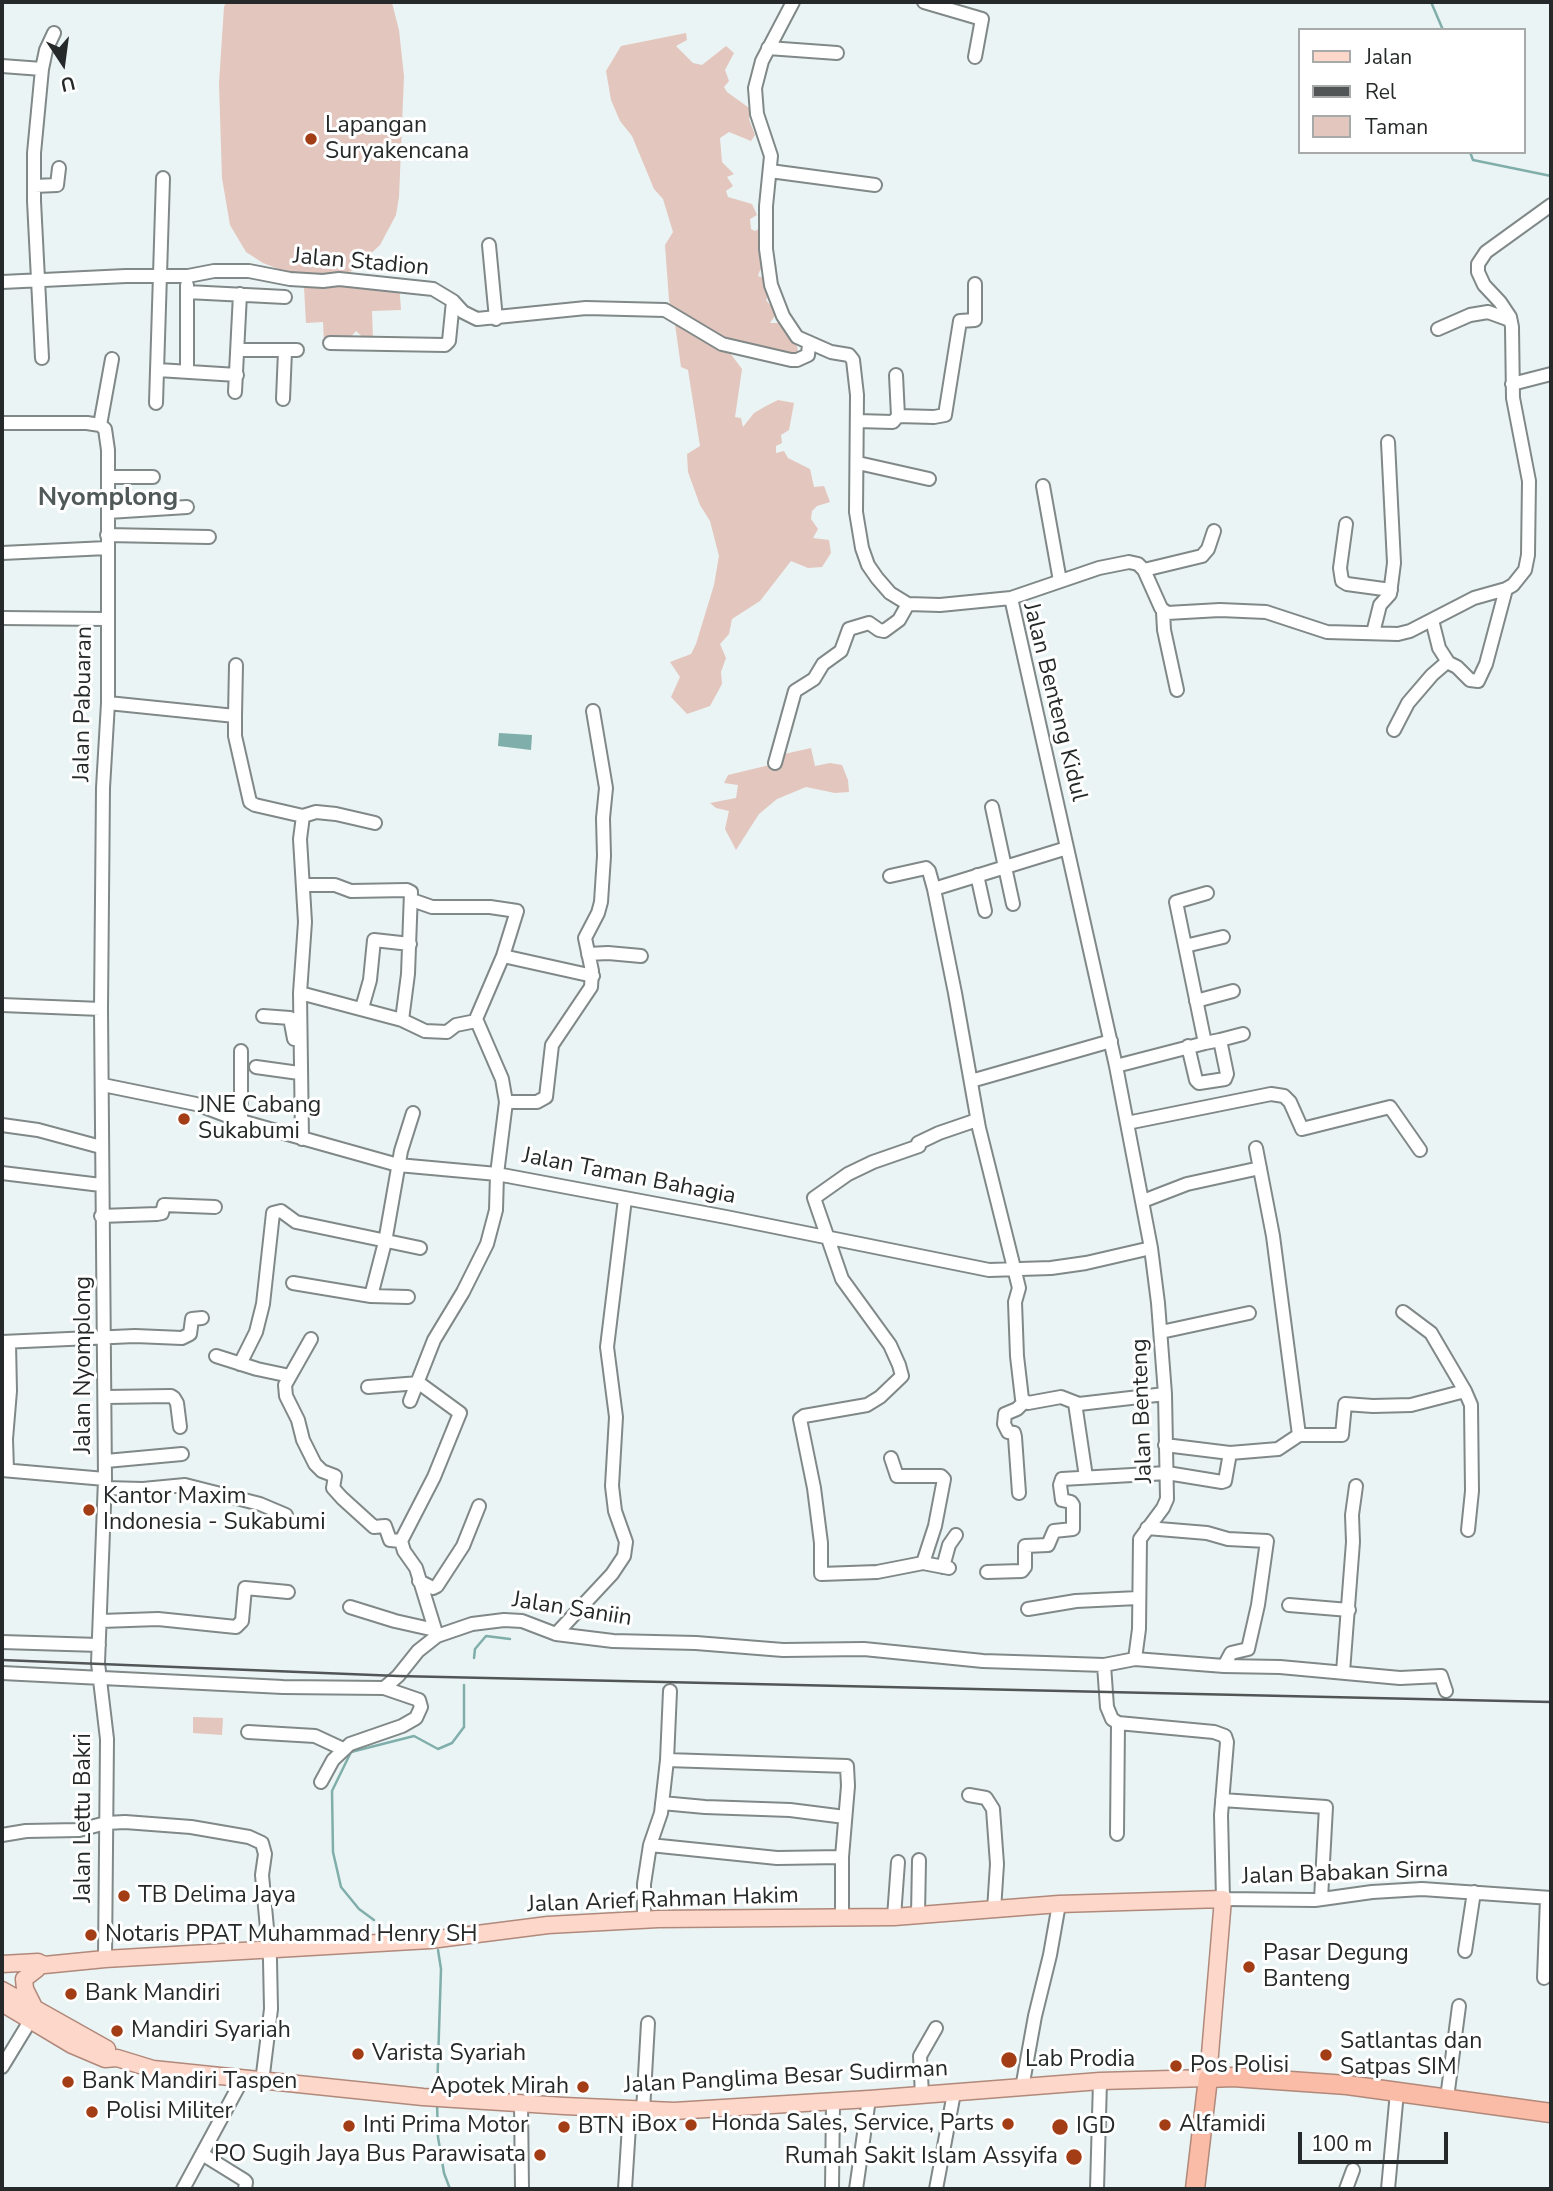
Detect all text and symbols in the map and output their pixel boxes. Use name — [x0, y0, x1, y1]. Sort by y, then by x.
north arrow — [28, 28, 98, 98]
legend — [1298, 28, 1525, 154]
text: Jalan — [1365, 43, 1412, 71]
text: U — [58, 69, 77, 98]
text: Rel — [1365, 78, 1396, 106]
place label: Lapangan Suryakencana — [325, 112, 469, 166]
text: Taman — [1365, 113, 1428, 141]
marker: Lapangan Suryakencana — [303, 131, 319, 147]
street label: Jalan Stadion — [292, 243, 430, 283]
district label: Nyomplong — [38, 483, 178, 515]
street label: Jalan Benteng Kidul — [1016, 600, 1092, 804]
street label: Jalan Pabuaran — [69, 626, 99, 782]
place label: JNE Cabang Sukabumi — [198, 1092, 321, 1146]
marker: JNE Cabang Sukabumi — [176, 1111, 192, 1127]
street label: Jalan Taman Bahagia — [520, 1143, 738, 1211]
street label: Jalan Nyomplong — [70, 1276, 98, 1454]
street label: Jalan Benteng — [1127, 1338, 1159, 1484]
place label: Kantor Maxim Indonesia - Sukabumi — [103, 1483, 326, 1537]
marker: Kantor Maxim Indonesia - Sukabumi — [81, 1502, 97, 1518]
street label: Jalan Saniin — [510, 1587, 634, 1633]
street label: Jalan Lettu Bakri — [70, 1733, 98, 1903]
street label: Jalan Babakan Sirna — [1241, 1857, 1449, 1891]
place label: TB Delima Jaya — [138, 1882, 296, 1910]
street label: Jalan Arief Rahman Hakim — [527, 1882, 799, 1920]
marker: TB Delima Jaya — [116, 1888, 132, 1904]
place label: Notaris PPAT Muhammad Henry SH — [105, 1921, 478, 1949]
marker: Notaris PPAT Muhammad Henry SH — [83, 1927, 99, 1943]
place label: Pasar Degung Banteng — [1263, 1940, 1409, 1994]
marker: Pasar Degung Banteng — [1241, 1959, 1257, 1975]
place label: Bank Mandiri — [85, 1980, 220, 2008]
marker: Bank Mandiri — [63, 1986, 79, 2002]
place label: Mandiri Syariah — [131, 2017, 291, 2045]
marker: Mandiri Syariah — [109, 2023, 125, 2039]
place label: Satlantas dan Satpas SIM — [1340, 2028, 1482, 2082]
place label: Varista Syariah — [372, 2040, 526, 2068]
marker: Varista Syariah — [350, 2046, 366, 2062]
place label: Lab Prodia — [1025, 2046, 1135, 2074]
marker: Satlantas dan Satpas SIM — [1318, 2047, 1334, 2063]
marker: Lab Prodia — [999, 2050, 1019, 2070]
place label: Pos Polisi — [1190, 2052, 1289, 2080]
street label: Jalan Panglima Besar Sudirman — [623, 2056, 949, 2100]
marker: Pos Polisi — [1168, 2058, 1184, 2074]
place label: Bank Mandiri Taspen — [82, 2068, 297, 2096]
place label: Apotek Mirah — [430, 2073, 569, 2101]
marker: Bank Mandiri Taspen — [60, 2074, 76, 2090]
marker: Apotek Mirah — [575, 2079, 591, 2095]
place label: Polisi Militer — [106, 2098, 233, 2126]
marker: Polisi Militer — [84, 2104, 100, 2120]
place label: Honda Sales, Service, Parts — [711, 2110, 994, 2138]
place label: iBox — [632, 2111, 677, 2139]
place label: Alfamidi — [1179, 2111, 1266, 2139]
place label: Inti Prima Motor — [363, 2112, 528, 2140]
place label: BTN — [578, 2113, 624, 2141]
place label: IGD — [1076, 2113, 1116, 2141]
marker: Honda Sales, Service, Parts — [1000, 2116, 1016, 2132]
marker: iBox — [683, 2117, 699, 2133]
marker: IGD — [1050, 2117, 1070, 2137]
marker: Alfamidi — [1157, 2117, 1173, 2133]
marker: Inti Prima Motor — [341, 2118, 357, 2134]
scale bar — [1301, 2118, 1452, 2162]
marker: BTN — [556, 2119, 572, 2135]
text: 100 m — [1311, 2130, 1372, 2158]
place label: PO Sugih Jaya Bus Parawisata — [214, 2141, 526, 2169]
place label: Rumah Sakit Islam Assyifa — [785, 2143, 1058, 2171]
marker: PO Sugih Jaya Bus Parawisata — [532, 2147, 548, 2163]
marker: Rumah Sakit Islam Assyifa — [1064, 2147, 1084, 2167]

